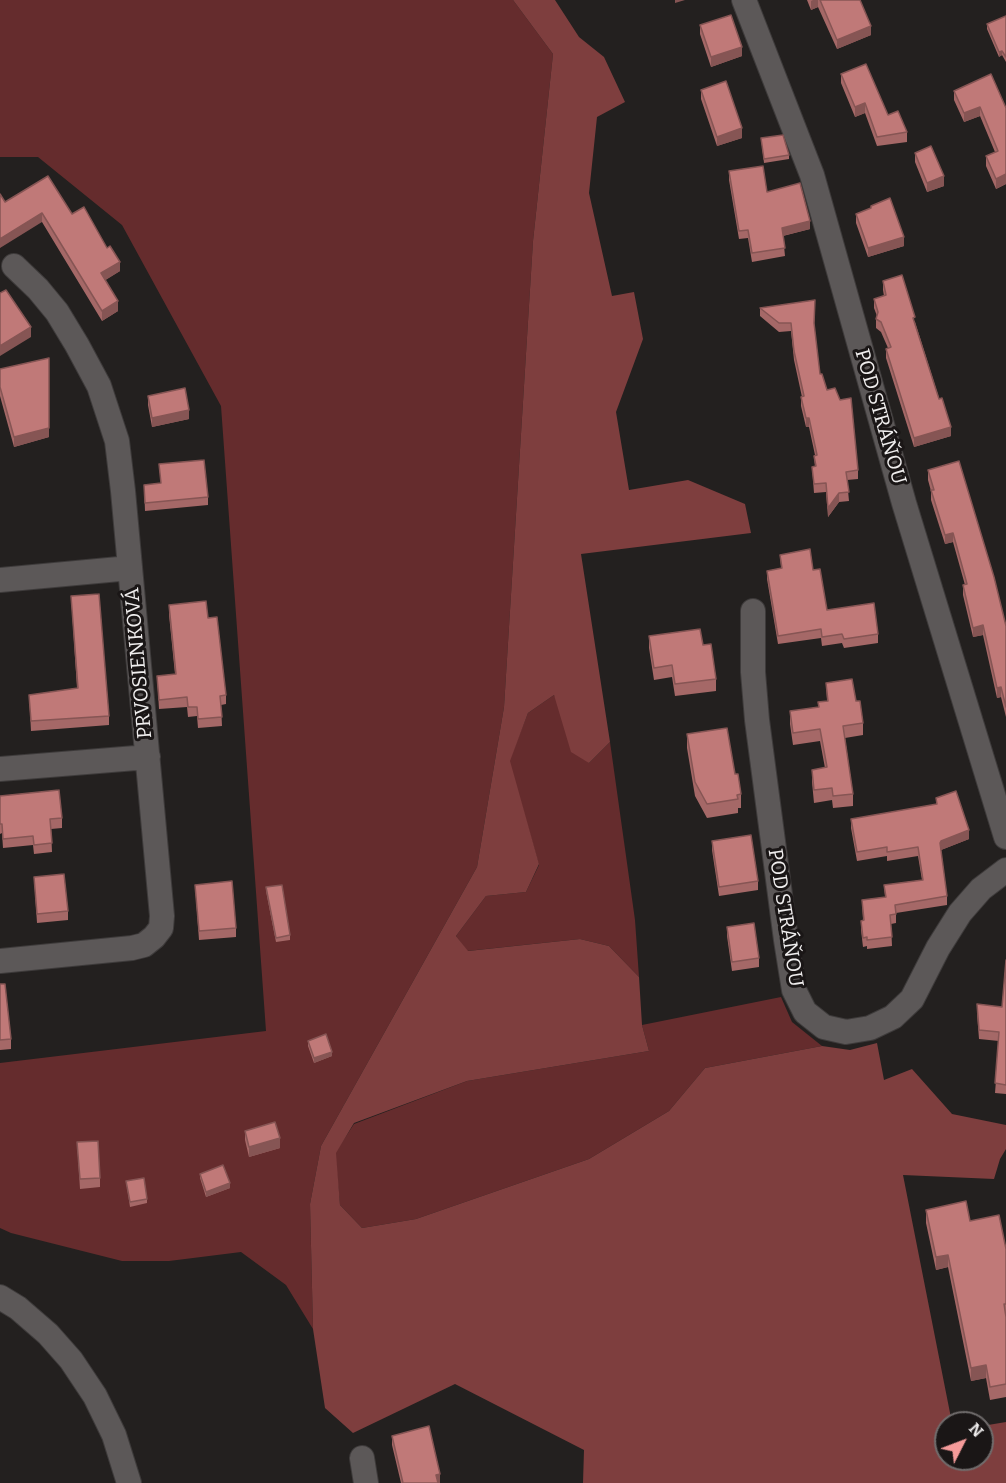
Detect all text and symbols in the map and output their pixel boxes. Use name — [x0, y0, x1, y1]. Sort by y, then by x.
street label: POD STRÁŇOU — [849, 346, 911, 488]
street label: PRVOSIENKOVÁ — [120, 587, 158, 739]
street label: POD STRÁŇOU — [762, 847, 808, 989]
north arrow — [934, 1411, 994, 1471]
text: N — [965, 1419, 987, 1441]

